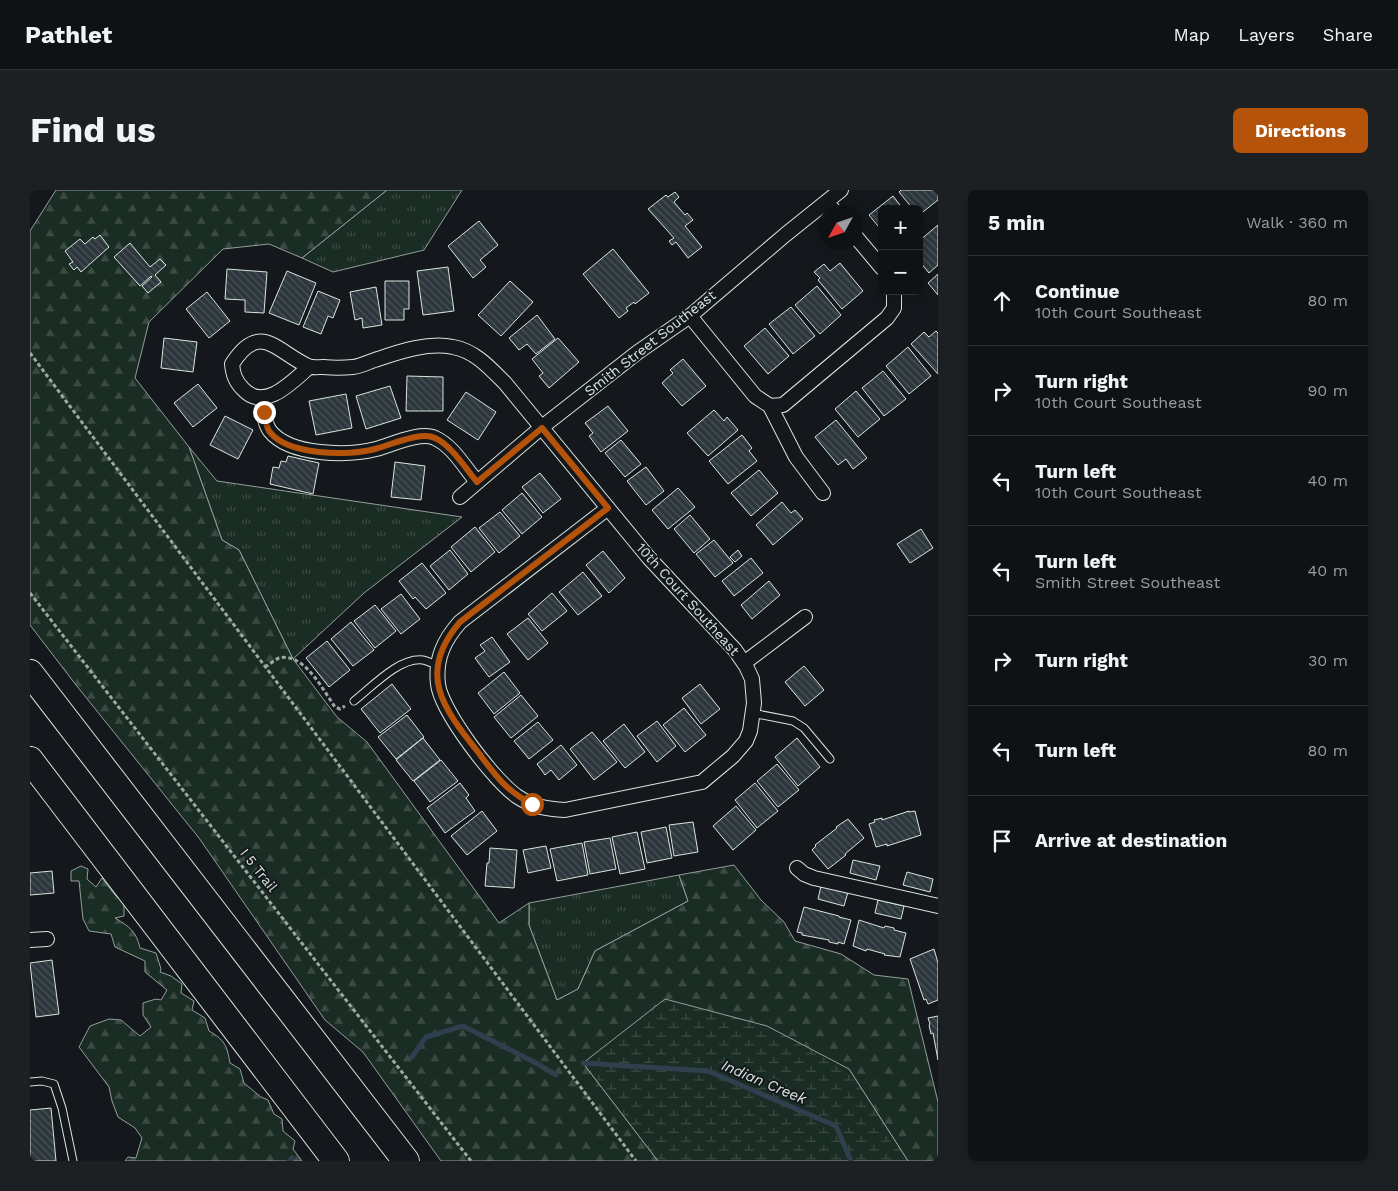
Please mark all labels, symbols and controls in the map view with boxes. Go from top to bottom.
text: Pathlet [25,21,112,49]
text: Map [1173,24,1210,45]
text: Layers [1238,24,1295,45]
text: Share [1323,24,1373,45]
button: Directions [1233,108,1368,153]
text: Find us [30,109,156,151]
north arrow [818,205,863,250]
map controls [878,205,923,295]
button: + [878,205,923,250]
text: 5 min [988,210,1045,235]
text: Walk · 360 m [1246,213,1348,232]
button: − [878,250,923,295]
text: Continue [1035,280,1119,303]
street label: Smith Street Southeast [581,287,719,399]
icon: ahead [988,287,1016,315]
text: 80 m [1307,291,1348,310]
text: 10th Court Southeast [1035,303,1202,322]
text: Turn right [1035,370,1128,393]
icon: right [988,377,1016,405]
text: 90 m [1307,381,1348,400]
text: 10th Court Southeast [1035,393,1202,412]
route end [253,401,276,424]
text: Turn left [1035,460,1116,483]
icon: left [988,467,1016,495]
text: 40 m [1308,471,1348,490]
text: 10th Court Southeast [1035,483,1202,502]
street label: 10th Court Southeast [633,539,743,659]
text: Turn left [1035,550,1116,573]
icon: left [988,557,1016,585]
text: 40 m [1308,561,1348,580]
text: Smith Street Southeast [1035,573,1220,592]
icon: right [988,647,1016,675]
text: Turn right [1035,649,1128,672]
text: 30 m [1308,651,1348,670]
icon: left [988,737,1016,765]
text: Turn left [1035,739,1116,762]
text: 80 m [1307,741,1348,760]
route start [521,793,544,816]
icon: arrive [988,827,1016,855]
text: Arrive at destination [1035,829,1227,852]
street label: I 5 Trail [237,845,281,895]
water label: Indian Creek [719,1056,810,1108]

